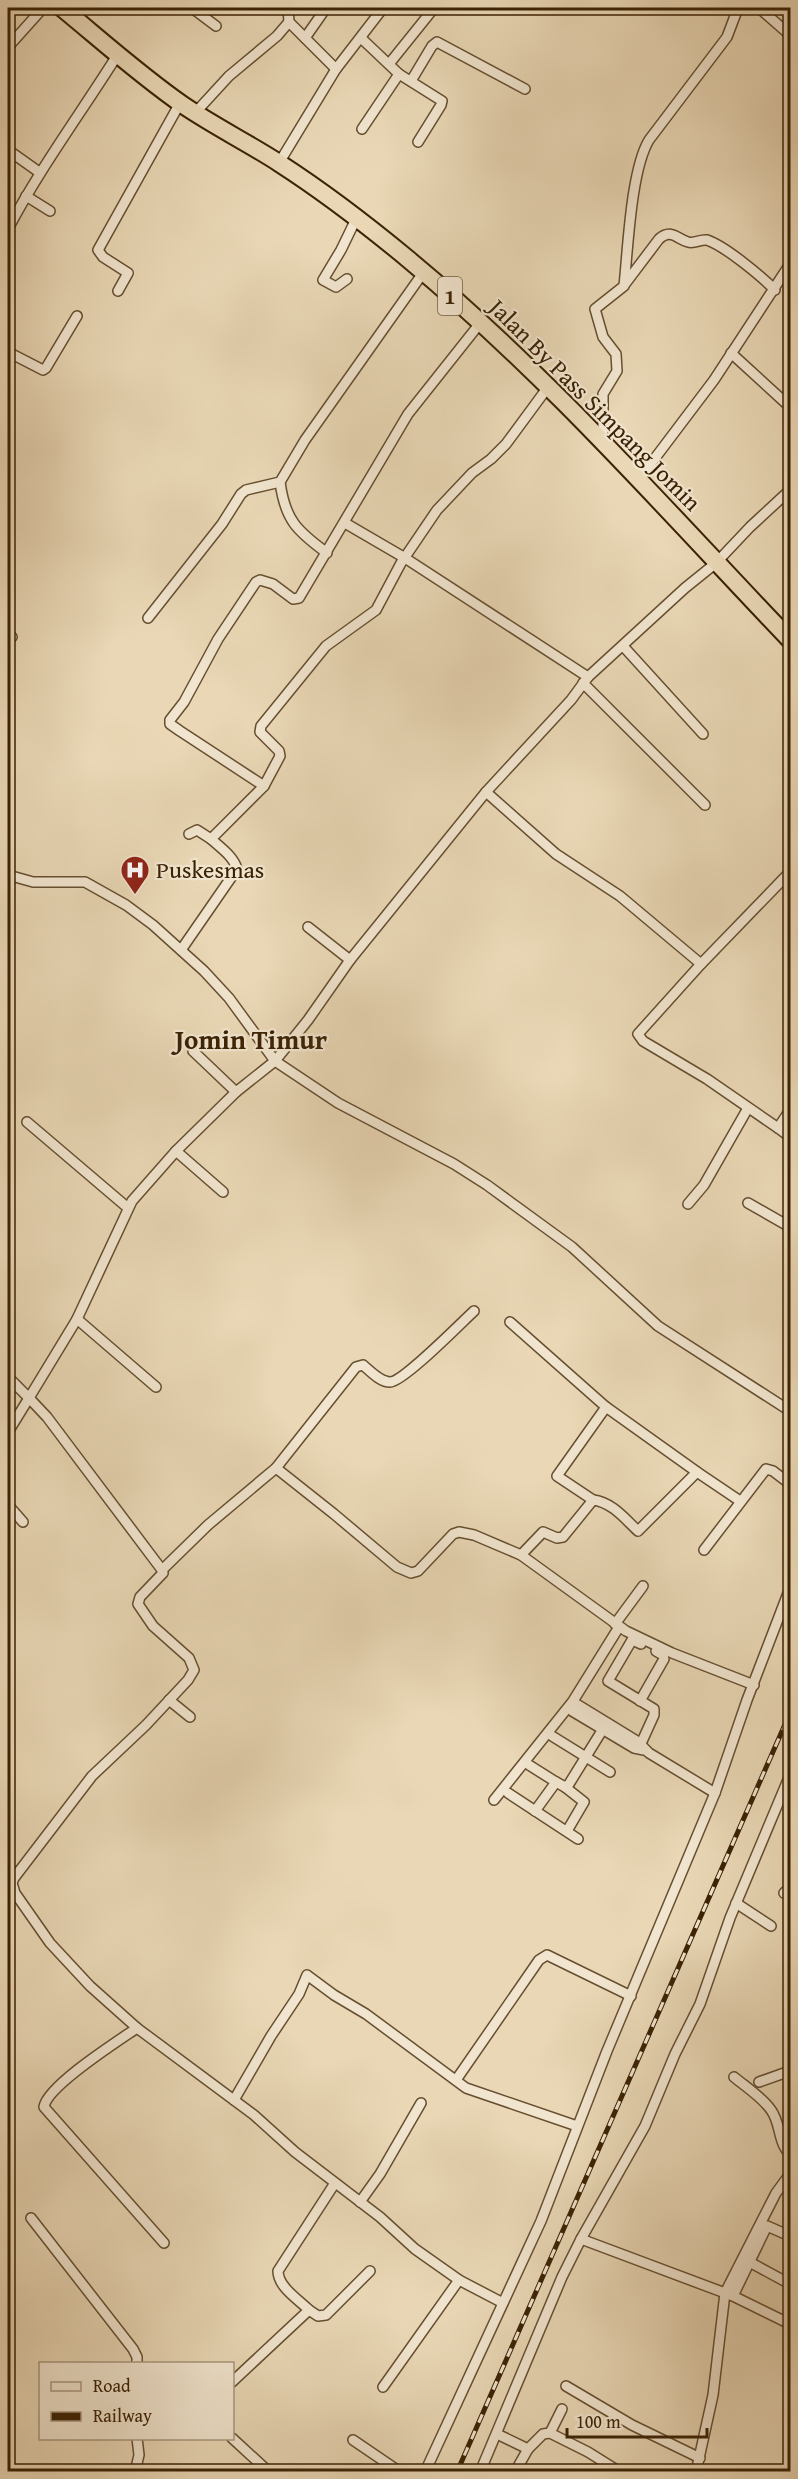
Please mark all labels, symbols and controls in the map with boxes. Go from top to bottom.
road number: 1 [438,277,462,315]
street label: Jalan By Pass Simpang Jomin [479,288,710,519]
place label: Puskesmas [156,852,264,887]
hospital icon: Puskesmas [119,854,151,896]
district label: Jomin Timur [171,1019,328,1059]
legend [39,2362,234,2440]
text: Road [93,2372,131,2399]
scale bar [567,2401,706,2439]
text: Railway [93,2402,152,2429]
text: 100 m [576,2408,621,2435]

